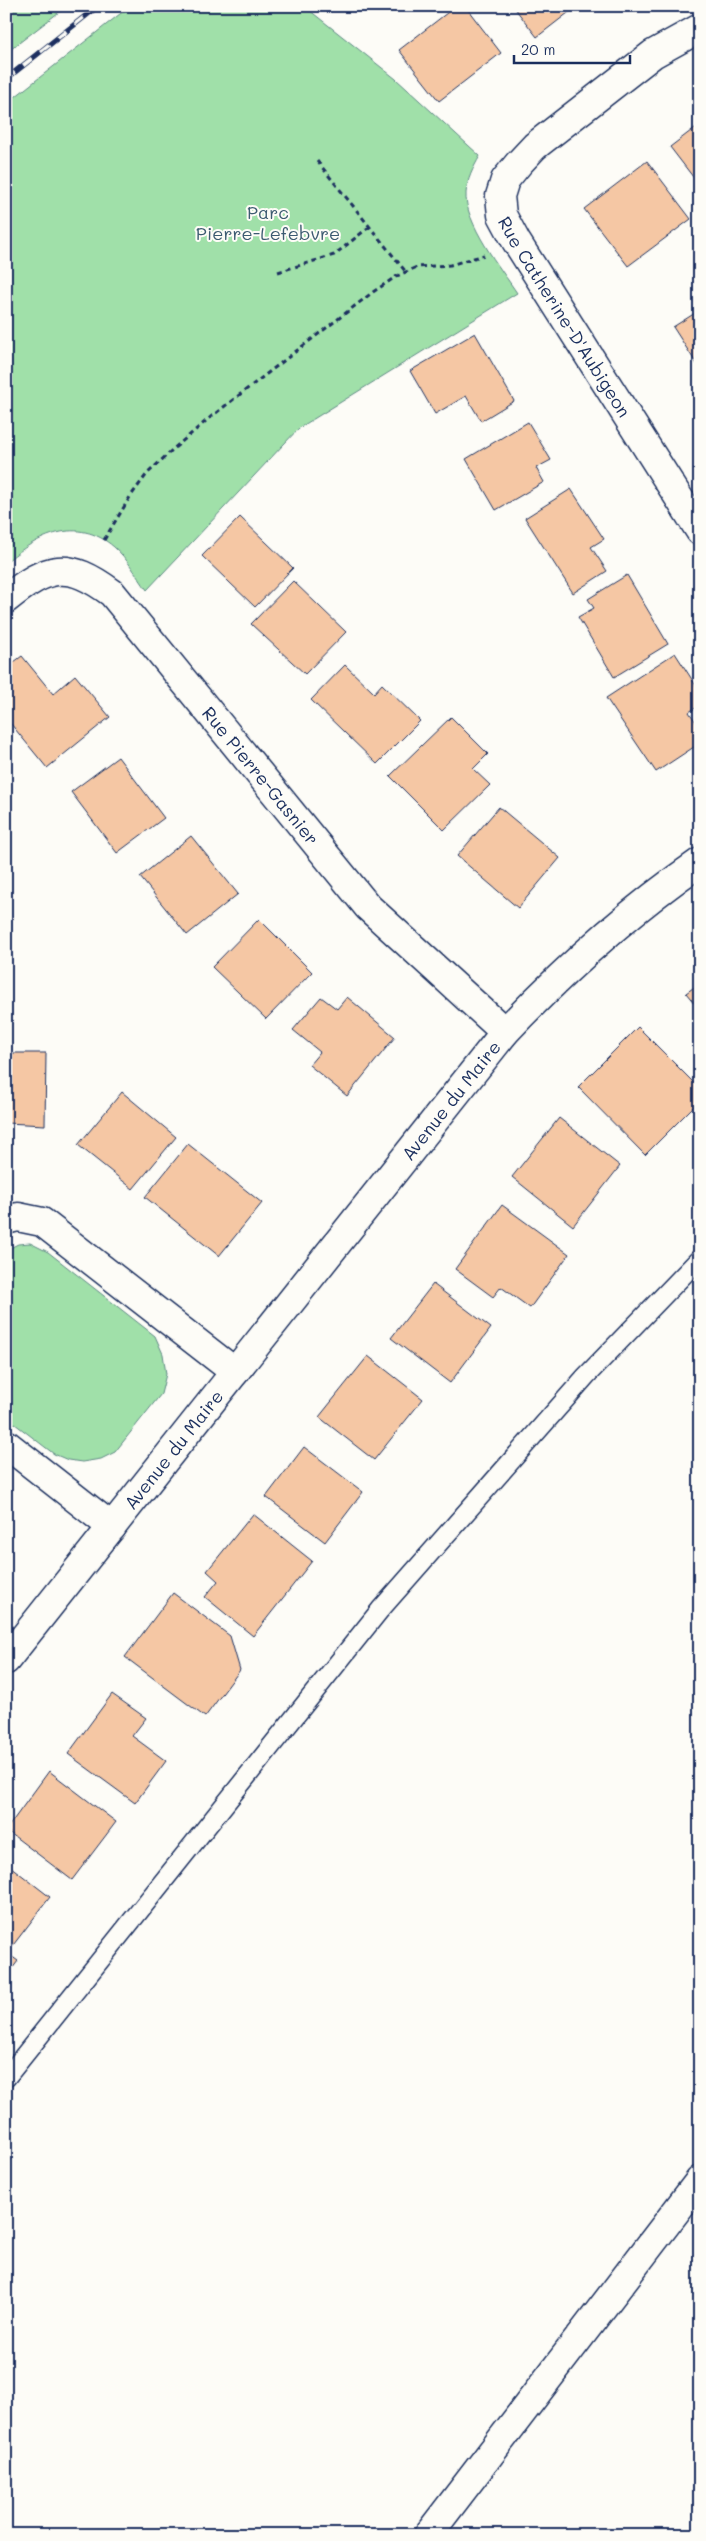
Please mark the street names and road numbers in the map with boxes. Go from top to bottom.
street label: Rue Catherine-D'Aubigeon [493,212,637,422]
street label: Rue Pierre-Gasnier [197,701,324,850]
street label: Avenue du Maire [396,1035,506,1165]
street label: Avenue du Maire [118,1385,228,1514]

